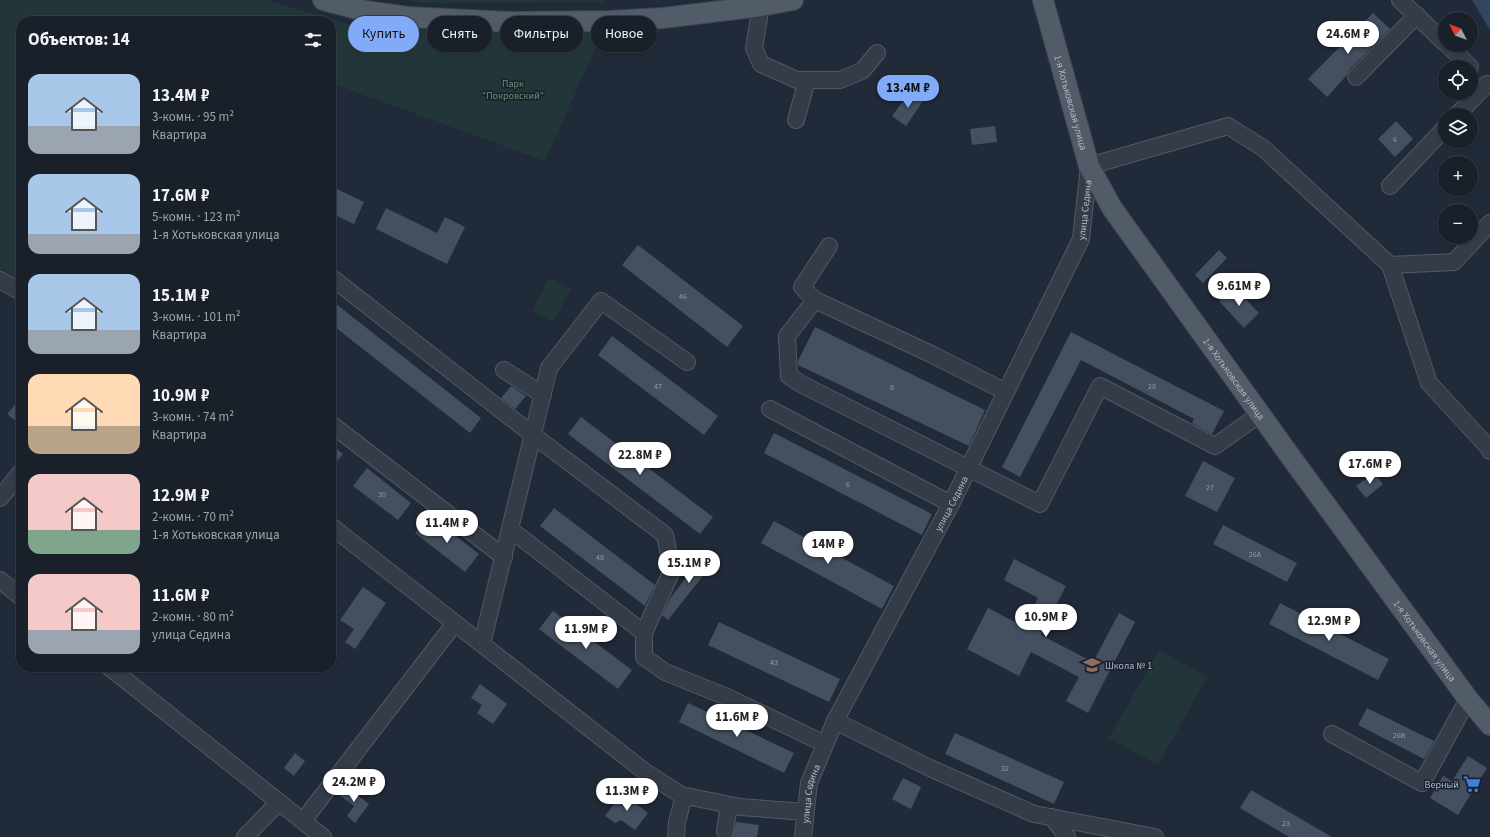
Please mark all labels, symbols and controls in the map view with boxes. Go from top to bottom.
north arrow [1438,12,1478,52]
map controls [1438,12,1478,244]
chip: Купить [348,16,419,52]
chip: Снять [427,16,492,52]
chip: Фильтры [500,16,583,52]
chip: Новое [591,16,657,52]
pin: 24.6M ₽ [1311,21,1385,55]
text: 24.6M ₽ [1326,25,1370,43]
text: Объектов: 14 [28,28,130,52]
icon: filters [302,29,324,51]
street label: 1-я Хотьковская улица [1050,53,1090,152]
button: locate [1438,60,1478,100]
pin: 13.4M ₽ [871,75,945,109]
park label: Парк "Покровский" [482,77,544,103]
text: 13.4M ₽ [886,79,930,97]
text: 13.4M ₽ [152,84,209,108]
icon: home [60,90,108,138]
text: 3-комн. · 95 m² [152,108,234,126]
button: layers [1438,108,1478,148]
text: Квартира [152,126,207,144]
house number: 6 [1393,134,1397,145]
button: + [1438,156,1478,196]
street label: улица Седина [1075,179,1095,241]
text: 17.6M ₽ [152,184,209,208]
icon: home [60,190,108,238]
button: − [1438,204,1478,244]
text: 5-комн. · 123 m² [152,208,241,226]
text: 1-я Хотьковская улица [152,226,279,244]
pin: 9.61M ₽ [1202,273,1276,307]
text: 9.61M ₽ [1217,277,1261,295]
text: 15.1M ₽ [152,284,209,308]
icon: home [60,290,108,338]
house number: 46 [679,291,687,302]
text: 3-комн. · 101 m² [152,308,241,326]
text: Квартира [152,326,207,344]
street label: 1-я Хотьковская улица [1199,335,1268,423]
house number: 47 [654,381,662,392]
house number: 28 [1148,381,1156,392]
house number: 8 [890,382,894,393]
text: 10.9M ₽ [152,384,209,408]
icon: home [60,390,108,438]
text: 3-комн. · 74 m² [152,408,234,426]
text: Квартира [152,426,207,444]
pin: 22.8M ₽ [603,442,677,476]
text: 22.8M ₽ [618,446,662,464]
pin: 17.6M ₽ [1333,451,1407,485]
text: 17.6M ₽ [1348,455,1392,473]
street label: улица Седина [932,474,972,534]
house number: 6 [846,479,850,490]
house number: 27 [1206,482,1214,493]
text: 12.9M ₽ [152,484,209,508]
house number: 30 [378,489,386,500]
icon: home [60,490,108,538]
text: 2-комн. · 70 m² [152,508,234,526]
pin: 11.4M ₽ [410,510,484,544]
text: 11.4M ₽ [425,514,469,532]
text: 1-я Хотьковская улица [152,526,279,544]
pin: 14M ₽ [800,531,856,565]
text: 14M ₽ [811,535,845,553]
house number: 26А [1249,549,1262,560]
pin: 15.1M ₽ [652,550,726,584]
house number: 48 [596,552,604,563]
text: 15.1M ₽ [667,554,711,572]
text: 11.6M ₽ [152,584,209,608]
icon: home [60,590,108,638]
street label: 1-я Хотьковская улица [1390,597,1459,685]
pin: 10.9M ₽ [1009,604,1083,638]
text: 2-комн. · 80 m² [152,608,234,626]
text: 10.9M ₽ [1024,608,1068,626]
pin: 12.9M ₽ [1292,608,1366,642]
text: 12.9M ₽ [1307,612,1351,630]
pin: 11.9M ₽ [549,616,623,650]
text: 11.9M ₽ [564,620,608,638]
text: улица Седина [152,626,231,644]
school or university icon: Школа № 1 [1082,655,1102,675]
house number: 43 [770,657,778,668]
place label: Школа № 1 [1105,659,1152,673]
pin: 11.6M ₽ [700,704,774,738]
text: 11.6M ₽ [715,708,759,726]
house number: 26В [1393,730,1406,741]
street label: улица Седина [799,762,824,824]
house number: 32 [1001,763,1009,774]
pin: 24.2M ₽ [317,769,391,803]
text: 24.2M ₽ [332,773,376,791]
supermarket icon: Верный [1462,774,1482,794]
pin: 11.3M ₽ [590,778,664,812]
place label: Верный [1425,778,1459,792]
text: 11.3M ₽ [605,782,649,800]
house number: 23 [1282,818,1290,829]

